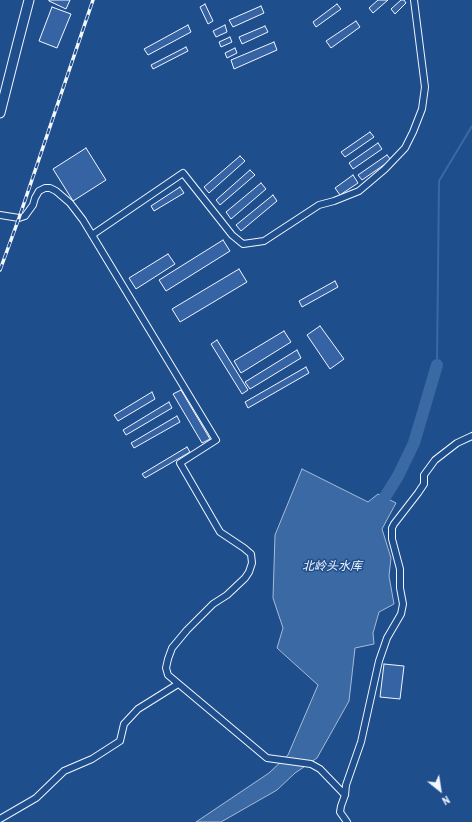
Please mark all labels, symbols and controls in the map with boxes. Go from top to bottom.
water label: 北岭头水库 [302,560,362,574]
north arrow [420,770,460,810]
text: N [440,793,452,808]

